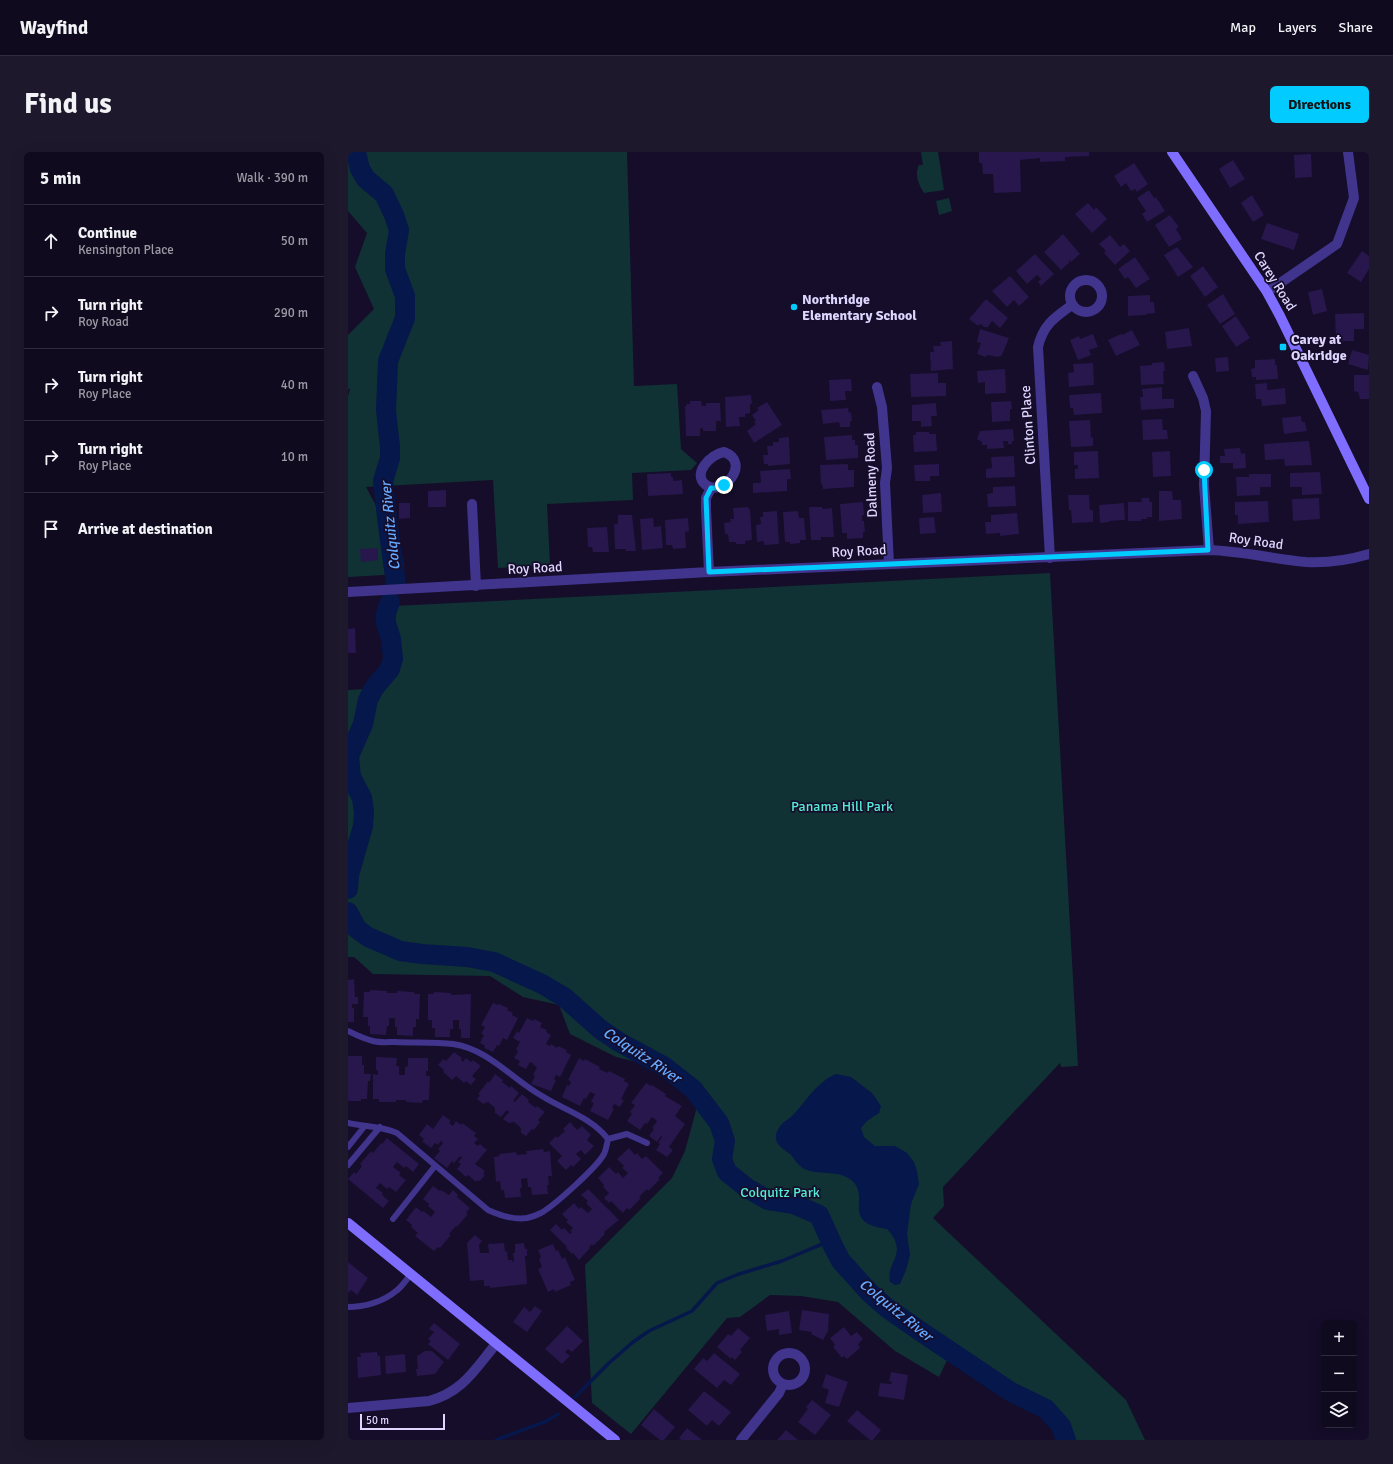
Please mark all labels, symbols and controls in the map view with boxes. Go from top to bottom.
text: Wayfind [20,16,88,40]
text: Map [1230,19,1256,36]
text: Layers [1278,19,1317,36]
text: Share [1339,19,1373,36]
button: Directions [1270,86,1369,123]
text: Find us [24,87,112,121]
text: 5 min [40,168,81,189]
text: Walk · 390 m [237,170,308,186]
text: Continue [78,224,137,242]
icon: ahead [40,230,62,252]
text: 50 m [281,233,308,249]
text: Kensington Place [78,242,174,258]
street label: Carey Road [1250,248,1300,314]
place label: Northridge Elementary School [802,291,917,324]
text: Turn right [78,296,143,314]
icon: right [40,302,62,324]
marker: Northridge Elementary School [789,302,799,312]
text: 290 m [274,305,308,321]
text: Roy Road [78,314,129,330]
place label: Carey at Oakridge [1291,331,1347,364]
marker: Carey at Oakridge [1278,342,1288,352]
text: Turn right [78,368,143,386]
icon: right [40,374,62,396]
text: 40 m [281,377,308,393]
street label: Clinton Place [1017,385,1039,465]
text: Roy Place [78,386,131,402]
street label: Dalmeny Road [861,432,881,518]
text: Turn right [78,440,143,458]
icon: right [40,446,62,468]
text: 10 m [281,449,308,465]
text: Roy Place [78,458,131,474]
route start [1195,461,1213,479]
route end [715,476,733,494]
water label: Colquitz River [376,478,404,571]
icon: arrive [40,518,62,540]
text: Arrive at destination [78,520,213,538]
street label: Roy Road [1228,529,1284,553]
street label: Roy Road [831,541,887,561]
street label: Roy Road [507,558,563,578]
park label: Panama Hill Park [791,798,893,815]
water label: Colquitz River [600,1023,686,1088]
park label: Colquitz Park [740,1184,820,1201]
water label: Colquitz River [856,1275,938,1347]
map controls [1321,1320,1357,1428]
button: + [1321,1320,1357,1356]
button: − [1321,1356,1357,1392]
button: layers [1321,1392,1357,1428]
scale bar [360,1412,445,1431]
text: 50 m [366,1414,389,1427]

